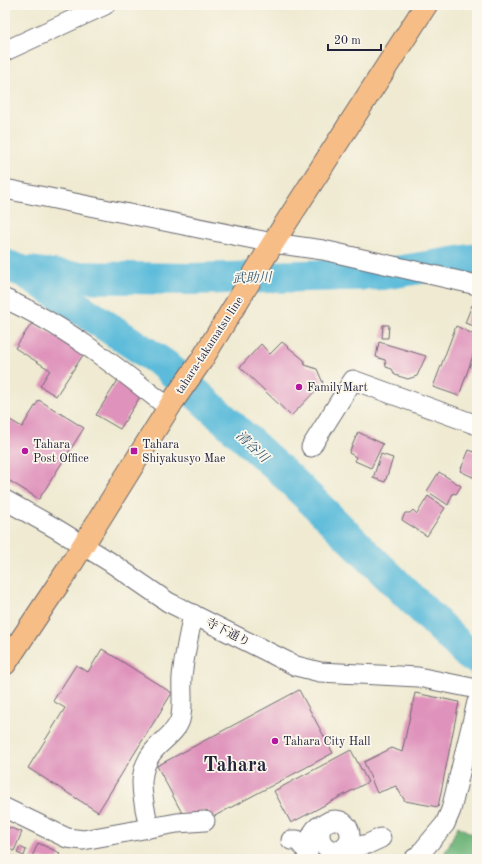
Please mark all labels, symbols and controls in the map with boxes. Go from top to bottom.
scale bar [328,26,381,52]
text: 20 m [334,35,361,47]
water label: 武助川 [232,270,274,286]
street label: tahara-takamatsu line [174,294,246,396]
marker: FamilyMart [294,382,304,392]
place label: FamilyMart [307,382,368,394]
water label: 清谷川 [233,428,273,467]
place label: Tahara Post Office [33,439,89,465]
place label: Tahara Shiyakusyo Mae [142,439,226,465]
marker: Tahara Post Office [20,446,30,456]
marker: Tahara Shiyakusyo Mae [129,446,139,456]
street label: 寺下通り [203,615,253,649]
marker: Tahara City Hall [270,736,280,746]
place label: Tahara City Hall [283,736,371,748]
district label: Tahara [203,756,267,776]

